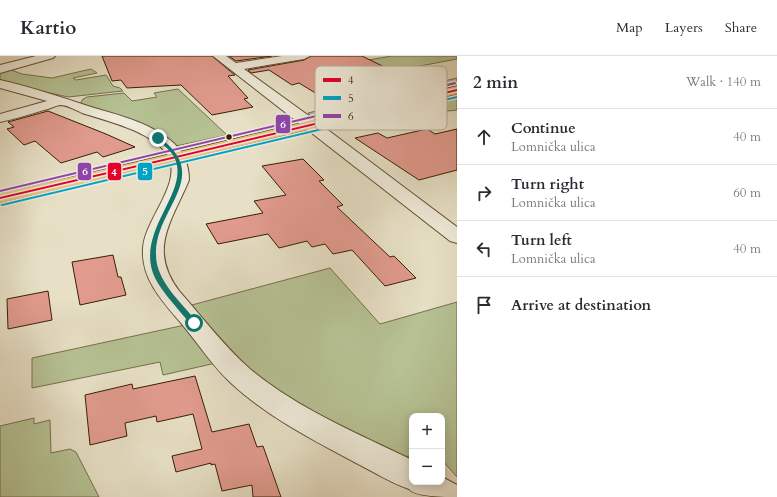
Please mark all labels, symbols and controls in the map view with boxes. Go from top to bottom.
text: Kartio [20,15,76,41]
text: Map [616,18,643,37]
text: Layers [665,18,703,37]
text: Share [725,18,757,37]
legend [315,66,447,130]
text: 2 min [473,71,518,94]
text: 4 [348,73,354,88]
text: Walk · 140 m [686,73,761,91]
text: 5 [348,91,354,106]
text: 6 [348,109,354,124]
line badge: 6 [275,114,291,134]
text: 6 [280,117,286,132]
text: Continue [511,118,576,138]
icon: ahead [473,126,495,148]
text: 40 m [733,128,761,146]
route end [149,129,167,147]
unlabelled marker [224,132,234,142]
text: Lomnička ulica [511,138,596,156]
line badge: 6 [77,162,92,181]
line badge: 4 [107,162,122,181]
line badge: 5 [137,162,153,181]
text: 6 [82,164,88,179]
text: 5 [142,164,148,179]
text: 4 [111,165,117,180]
text: Turn right [511,174,584,194]
icon: right [473,182,495,204]
text: 60 m [733,184,761,202]
text: Lomnička ulica [511,194,596,212]
text: Turn left [511,230,572,250]
icon: left [473,238,495,260]
text: 40 m [733,240,761,258]
text: Lomnička ulica [511,250,596,268]
icon: arrive [473,294,495,316]
text: Arrive at destination [511,295,651,315]
route start [185,314,203,332]
map controls [409,413,445,485]
button: + [409,413,445,449]
button: − [409,449,445,485]

